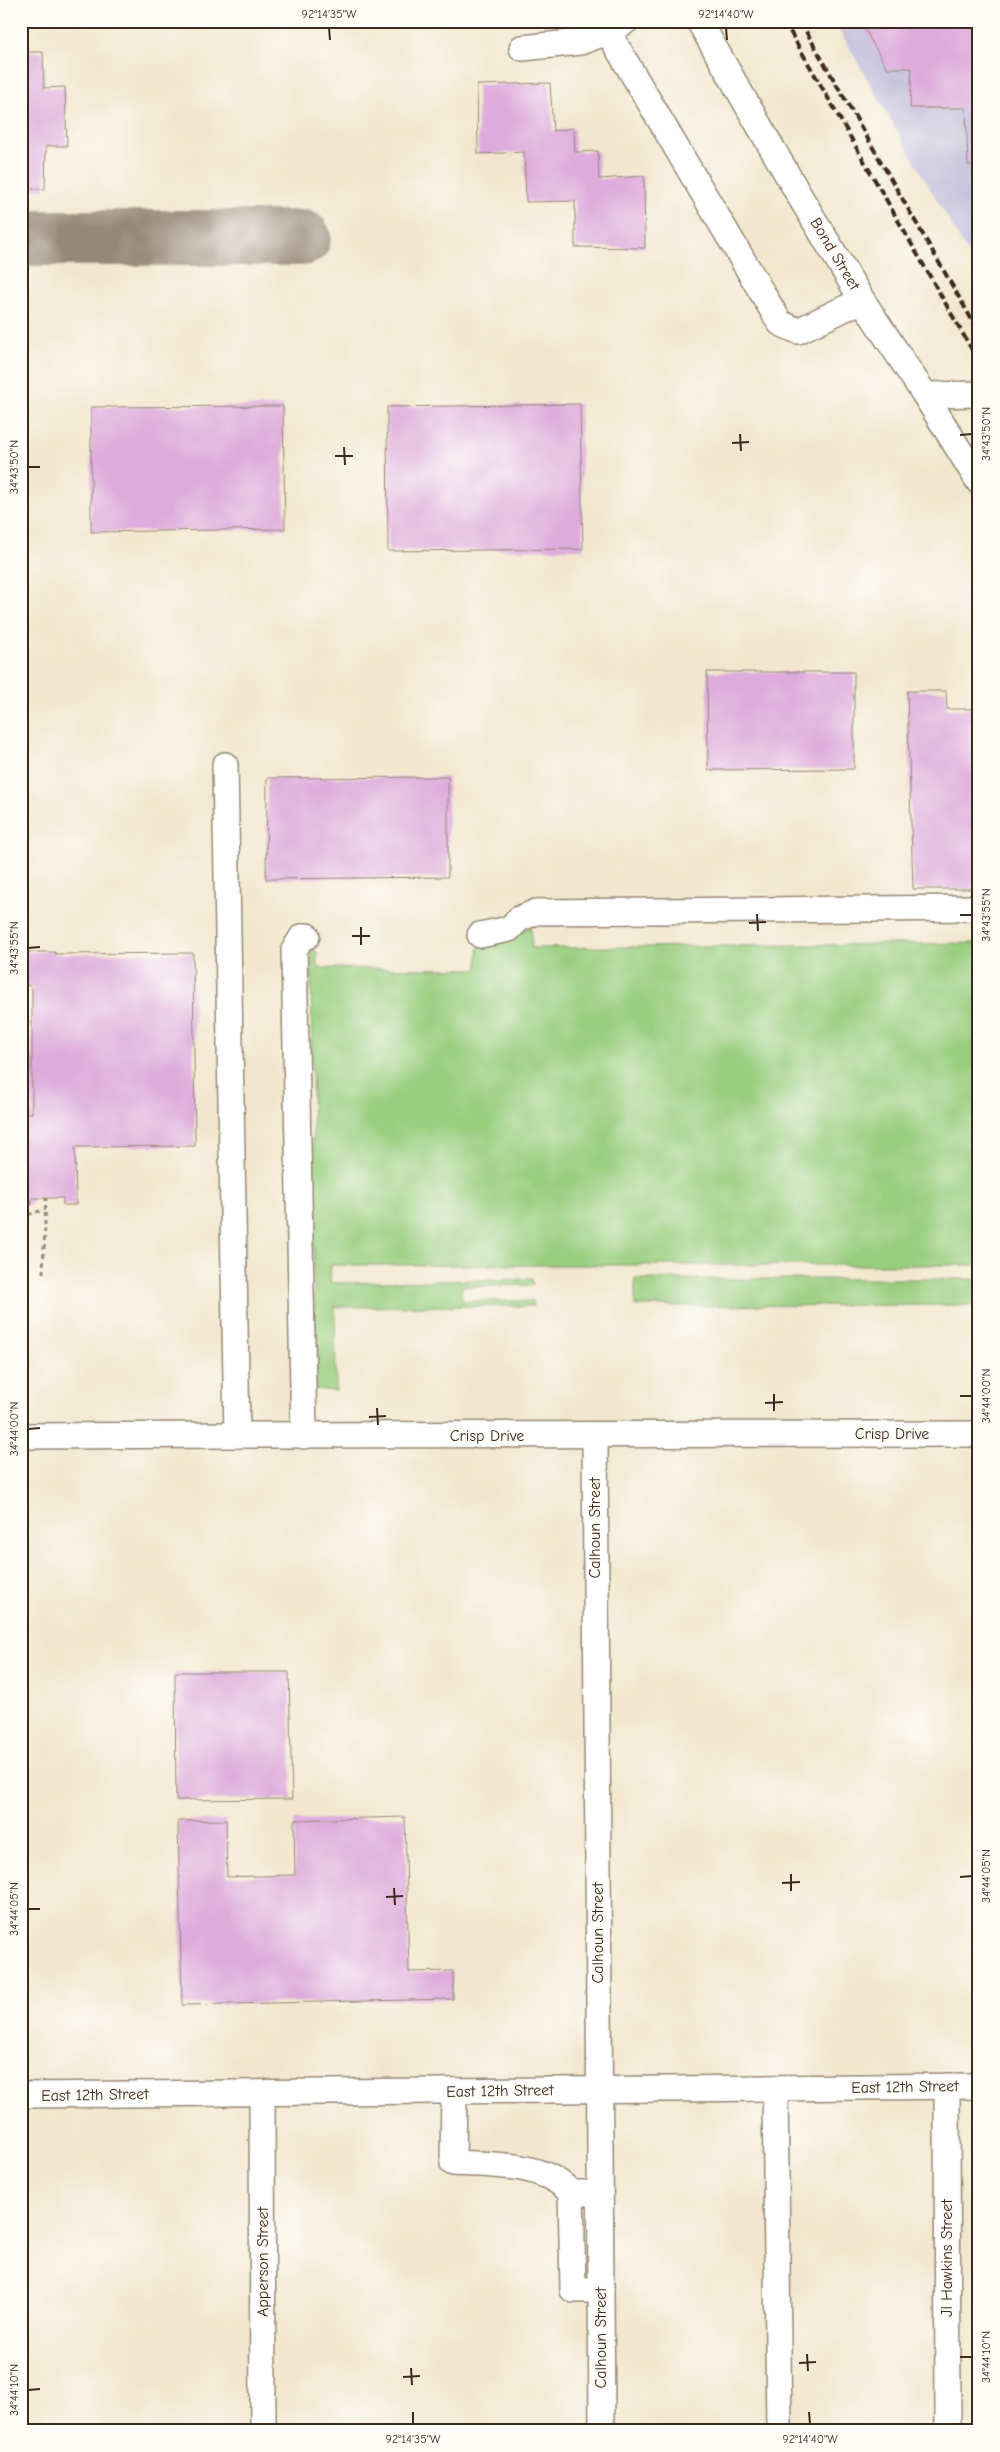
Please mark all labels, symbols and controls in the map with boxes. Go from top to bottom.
text: 92°14'35"W [302,7,357,21]
text: 92°14'40"W [698,7,754,21]
street label: Bond Street [806,215,864,294]
text: 34°43'50"N [979,407,993,461]
text: 34°43'50"N [7,440,21,494]
text: 34°43'55"N [979,888,993,942]
text: 34°43'55"N [7,921,21,975]
text: 34°44'00"N [979,1369,993,1423]
text: 34°44'00"N [7,1402,21,1456]
street label: Crisp Drive [855,1425,929,1443]
street label: Crisp Drive [450,1427,524,1445]
street label: Calhoun Street [586,1477,604,1579]
text: 34°44'05"N [979,1849,993,1903]
text: 34°44'05"N [7,1882,21,1936]
street label: Calhoun Street [589,1882,607,1984]
street label: East 12th Street [851,2077,959,2097]
street label: East 12th Street [446,2081,554,2101]
street label: East 12th Street [41,2085,149,2105]
street label: Jl Hawkins Street [938,2199,956,2317]
street label: Apperson Street [254,2207,272,2317]
street label: Calhoun Street [592,2287,610,2389]
text: 34°44'10"N [979,2331,993,2383]
text: 34°44'10"N [7,2364,21,2416]
text: 92°14'35"W [386,2432,441,2446]
text: 92°14'40"W [782,2432,838,2446]

